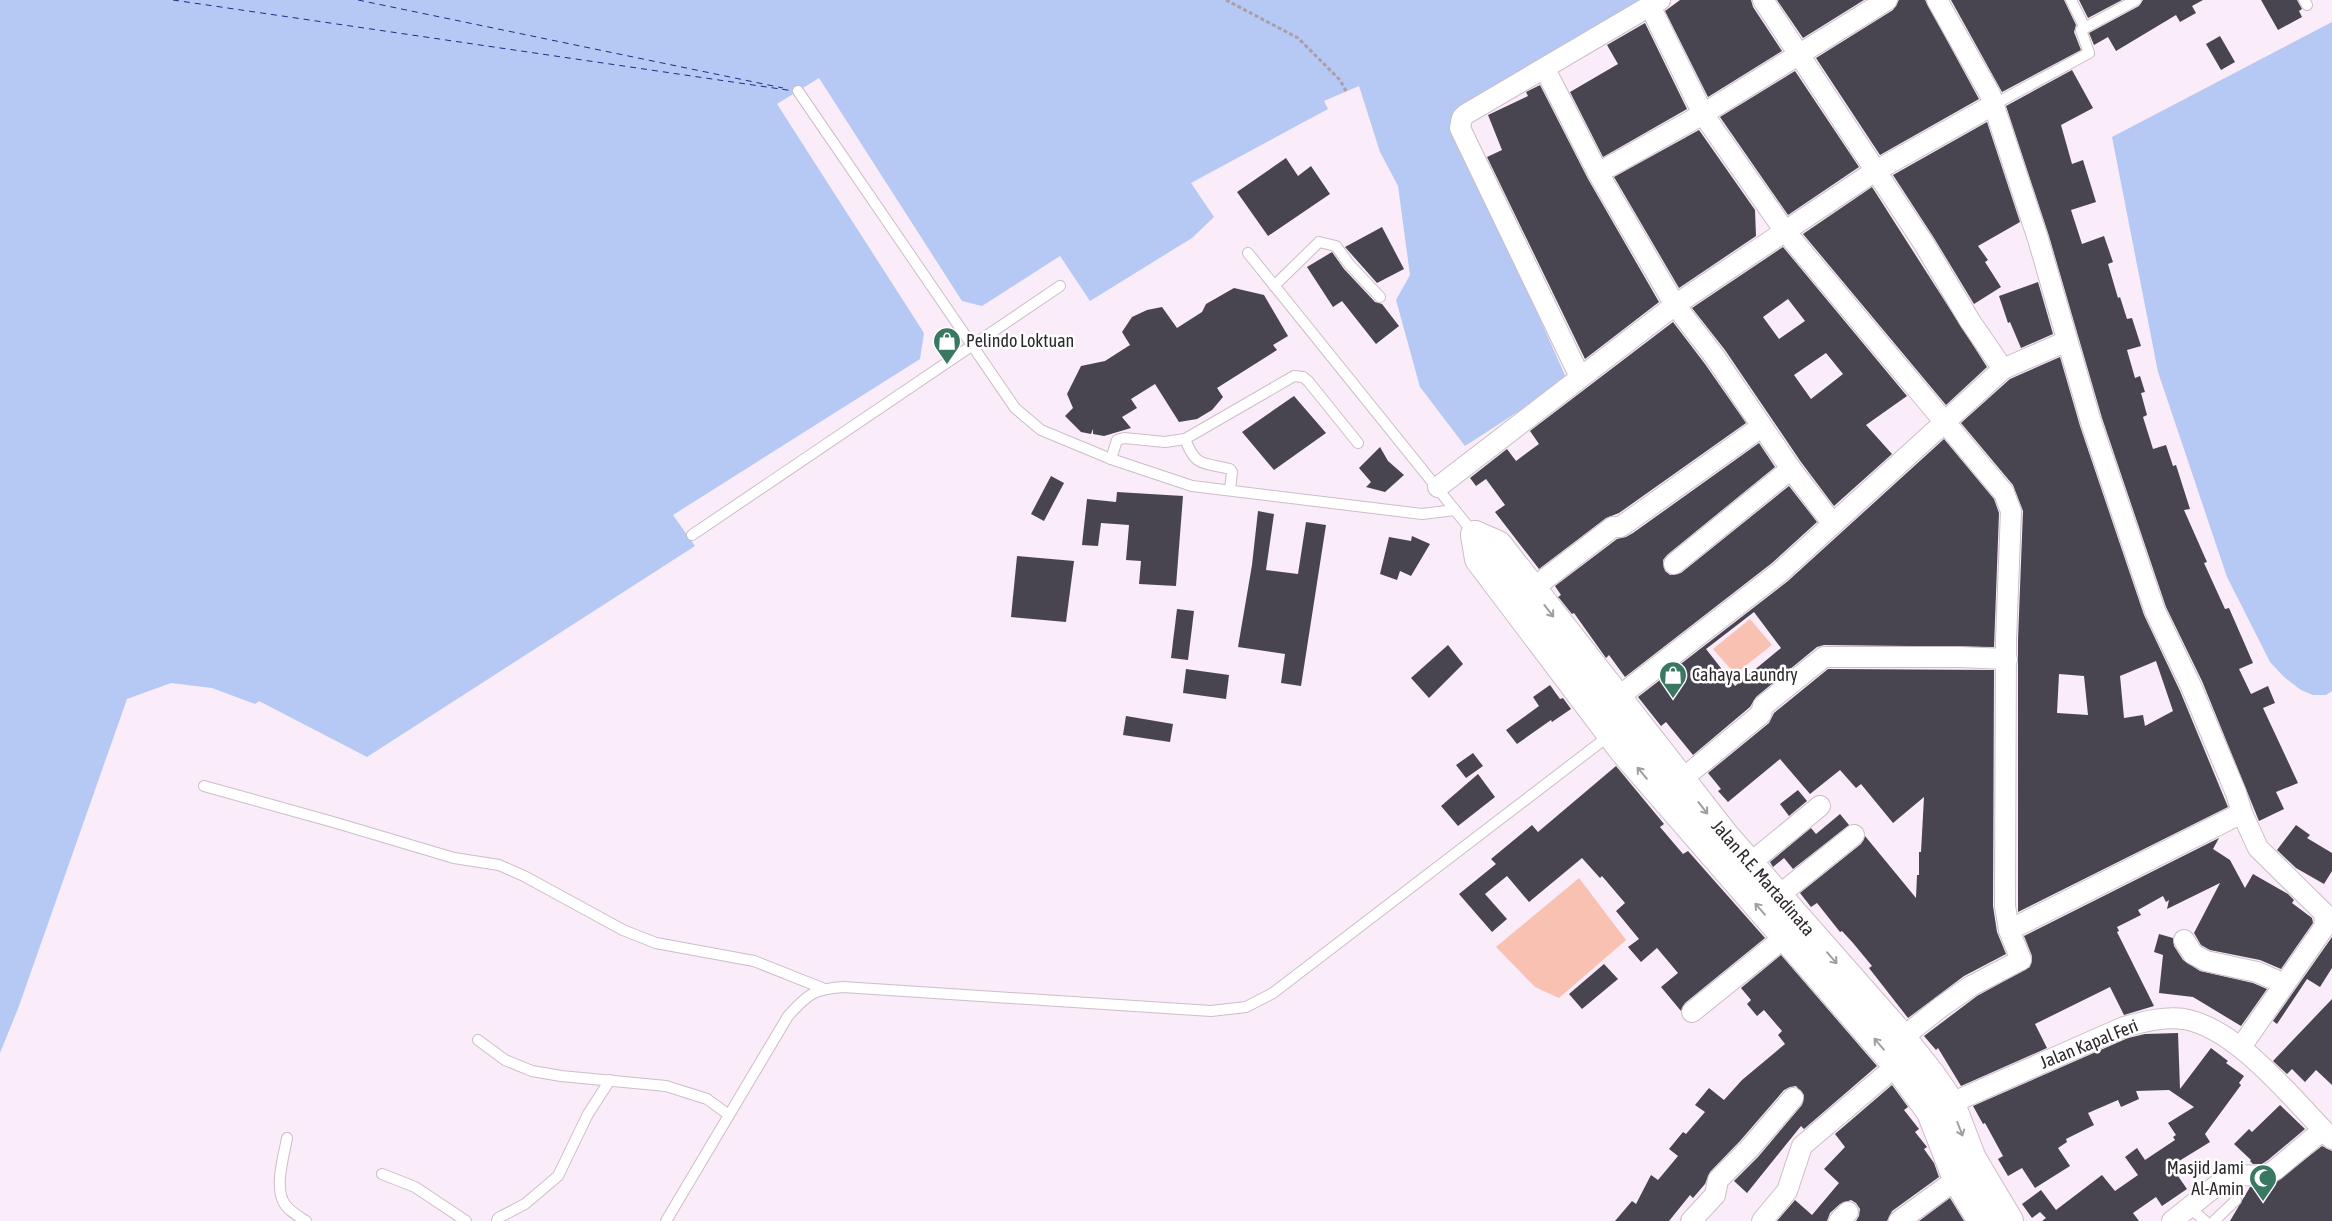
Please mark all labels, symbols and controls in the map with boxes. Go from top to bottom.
shop icon: Pelindo Loktuan [932,326,962,365]
place label: Pelindo Loktuan [966,330,1074,351]
one-way arrow [1543,605,1554,618]
shop icon: Cahaya Laundry [1658,660,1688,699]
place label: Cahaya Laundry [1692,664,1798,685]
one-way arrow [1637,767,1648,780]
one-way arrow [1698,801,1708,815]
street label: Jalan R.E. Martadinata [1707,816,1819,940]
one-way arrow [1754,903,1766,916]
one-way arrow [1827,951,1838,964]
street label: Jalan Kapal Feri [2037,1014,2141,1073]
one-way arrow [1873,1038,1885,1051]
one-way arrow [1957,1121,1966,1136]
place label: Masjid Jami Al-Amin [2167,1157,2244,1199]
mosque icon: Masjid Jami Al-Amin [2248,1163,2278,1202]

